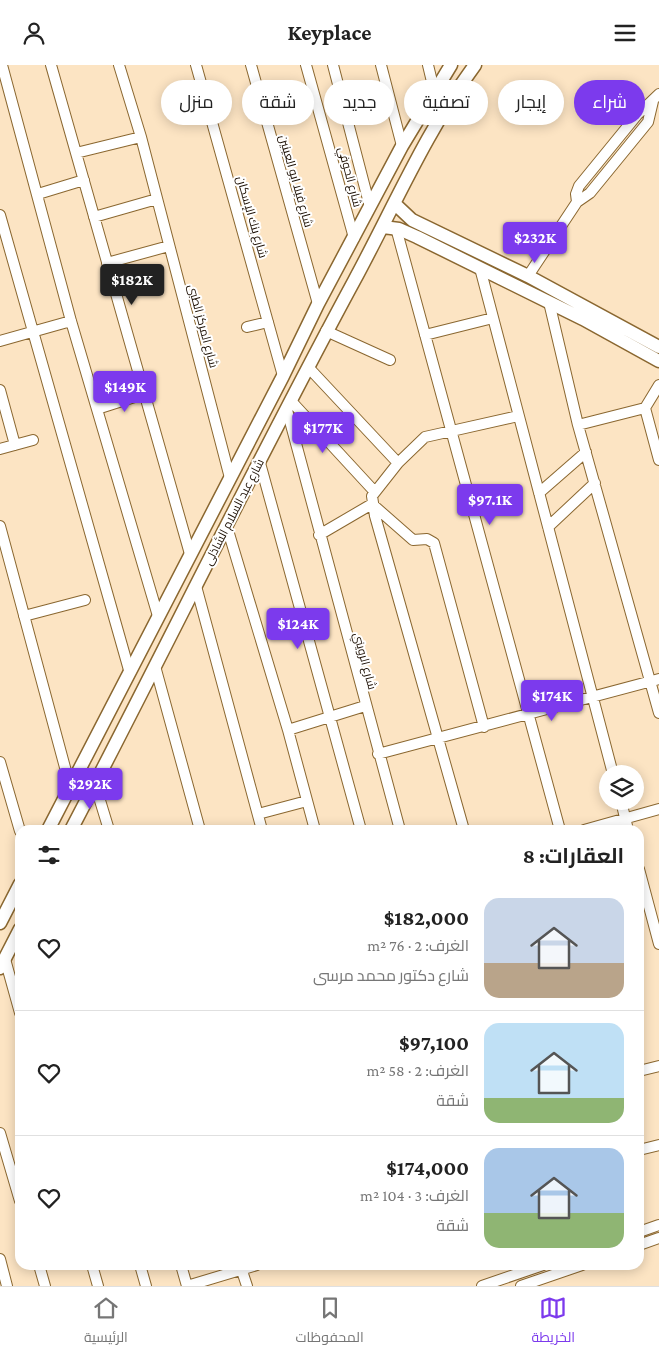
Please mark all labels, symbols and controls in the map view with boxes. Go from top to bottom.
icon: person [20,19,48,47]
icon: menu [611,19,639,47]
text: Keyplace [288,20,371,45]
chip: منزل [161,80,232,125]
chip: شقة [242,80,314,125]
chip: جديد [324,80,394,125]
chip: تصفية [404,80,488,125]
chip: إيجار [498,80,564,125]
chip: شراء [574,80,645,125]
street label: شارع فيلا ابو العينين [275,133,316,229]
street label: شارع الحوفي [332,145,365,209]
street label: شارع بنك الإسكان [233,174,270,260]
pin: $232K [500,221,570,264]
text: $232K [514,229,556,246]
pin: $182K [97,263,167,306]
text: $182K [111,271,153,288]
street label: شارع المركز الطبى [184,283,221,370]
pin: $149K [90,371,160,413]
text: $149K [104,378,146,395]
pin: $177K [288,411,358,454]
text: $177K [303,419,343,436]
street label: شارع عبد السلام الشاذلى [201,456,268,568]
pin: $97.1K [449,483,531,526]
text: $97.1K [468,491,512,508]
pin: $124K [263,607,333,650]
text: $124K [278,615,318,632]
street label: شارع الرويني [348,631,379,692]
pin: $174K [517,679,587,722]
text: $174K [532,687,572,704]
map controls [599,765,644,810]
button: layers [599,765,644,810]
pin: $292K [55,767,125,810]
text: $292K [68,775,112,792]
icon: filters [35,841,63,869]
text: العقارات: 8 [523,844,624,868]
text: $182,000 [384,906,469,930]
icon: home [524,918,584,978]
icon: heart [35,934,63,962]
text: الغرف: 2 · 76 m² [367,937,469,954]
text: شارع دكتور محمد مرسى [313,967,469,984]
text: $97,100 [399,1031,469,1055]
icon: home [524,1043,584,1103]
icon: heart [35,1059,63,1087]
text: الغرف: 2 · 58 m² [366,1062,469,1079]
text: شقة [436,1092,469,1109]
text: $174,000 [386,1156,469,1180]
icon: home [524,1168,584,1228]
icon: heart [35,1184,63,1212]
text: الغرف: 3 · 104 m² [360,1187,469,1204]
text: شقة [436,1217,469,1234]
tab: الرئيسية [84,1294,128,1350]
tab: المحفوظات [296,1294,364,1350]
tab: الخريطة [531,1294,575,1350]

